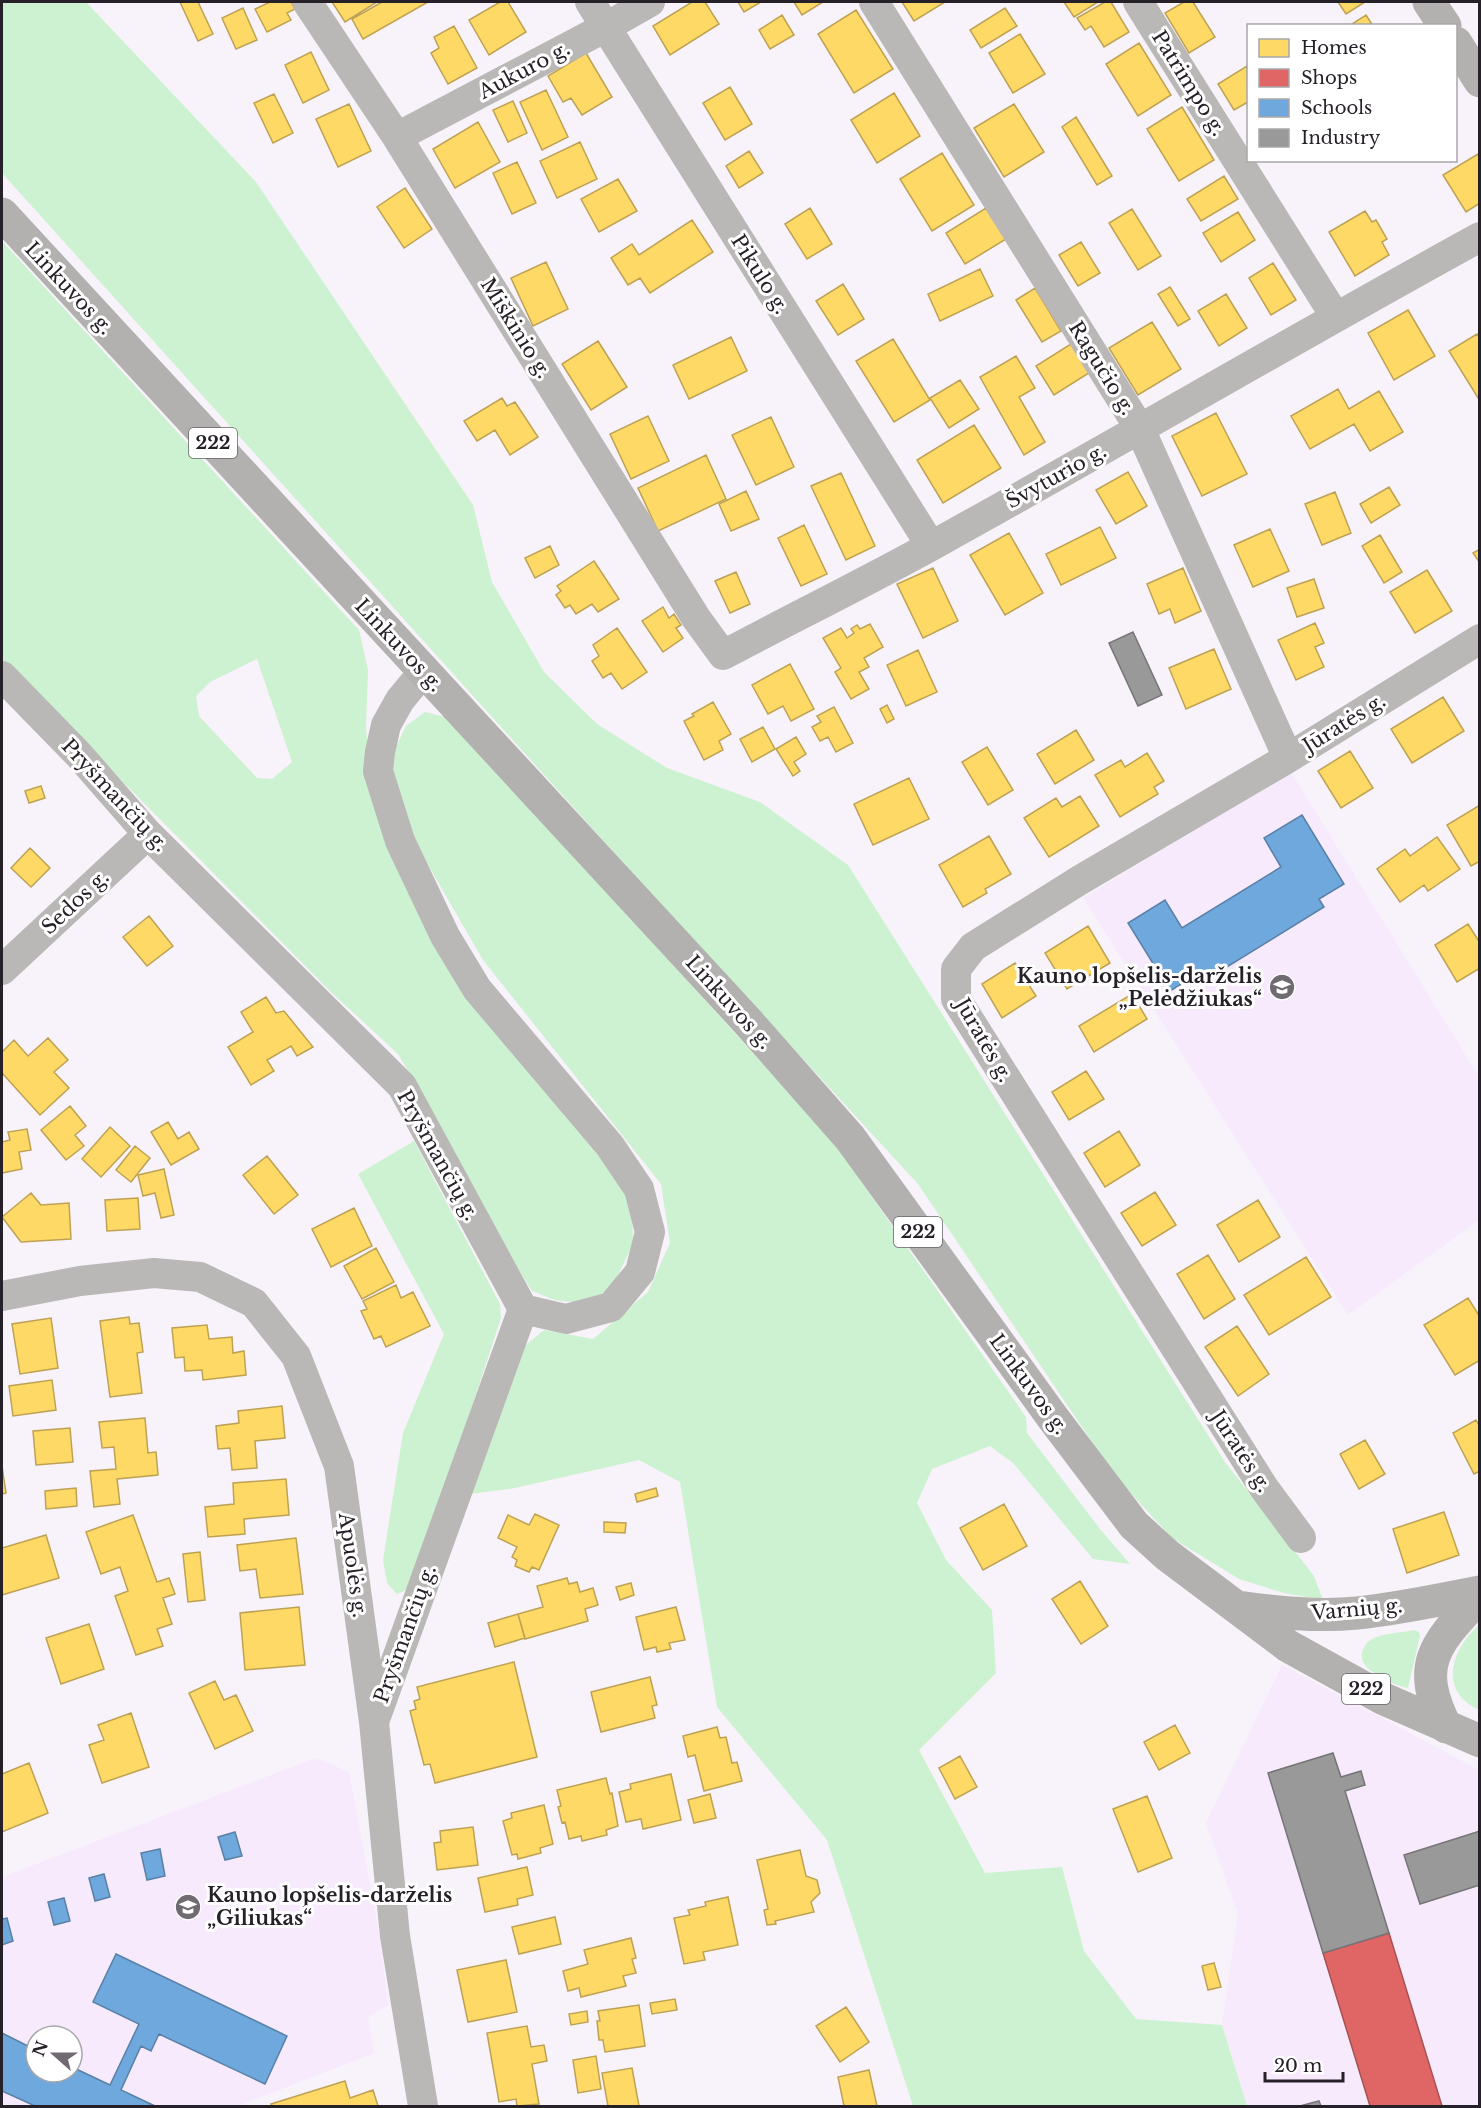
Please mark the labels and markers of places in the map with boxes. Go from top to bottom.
place label: Kauno lopšelis-darželis „Pelėdžiukas“ [1017,964,1262,1011]
school or university icon: Kauno lopšelis-darželis „Pelėdžiukas“ [1267,972,1297,1002]
place label: Kauno lopšelis-darželis „Giliukas“ [207,1883,452,1930]
school or university icon: Kauno lopšelis-darželis „Giliukas“ [173,1892,203,1922]

